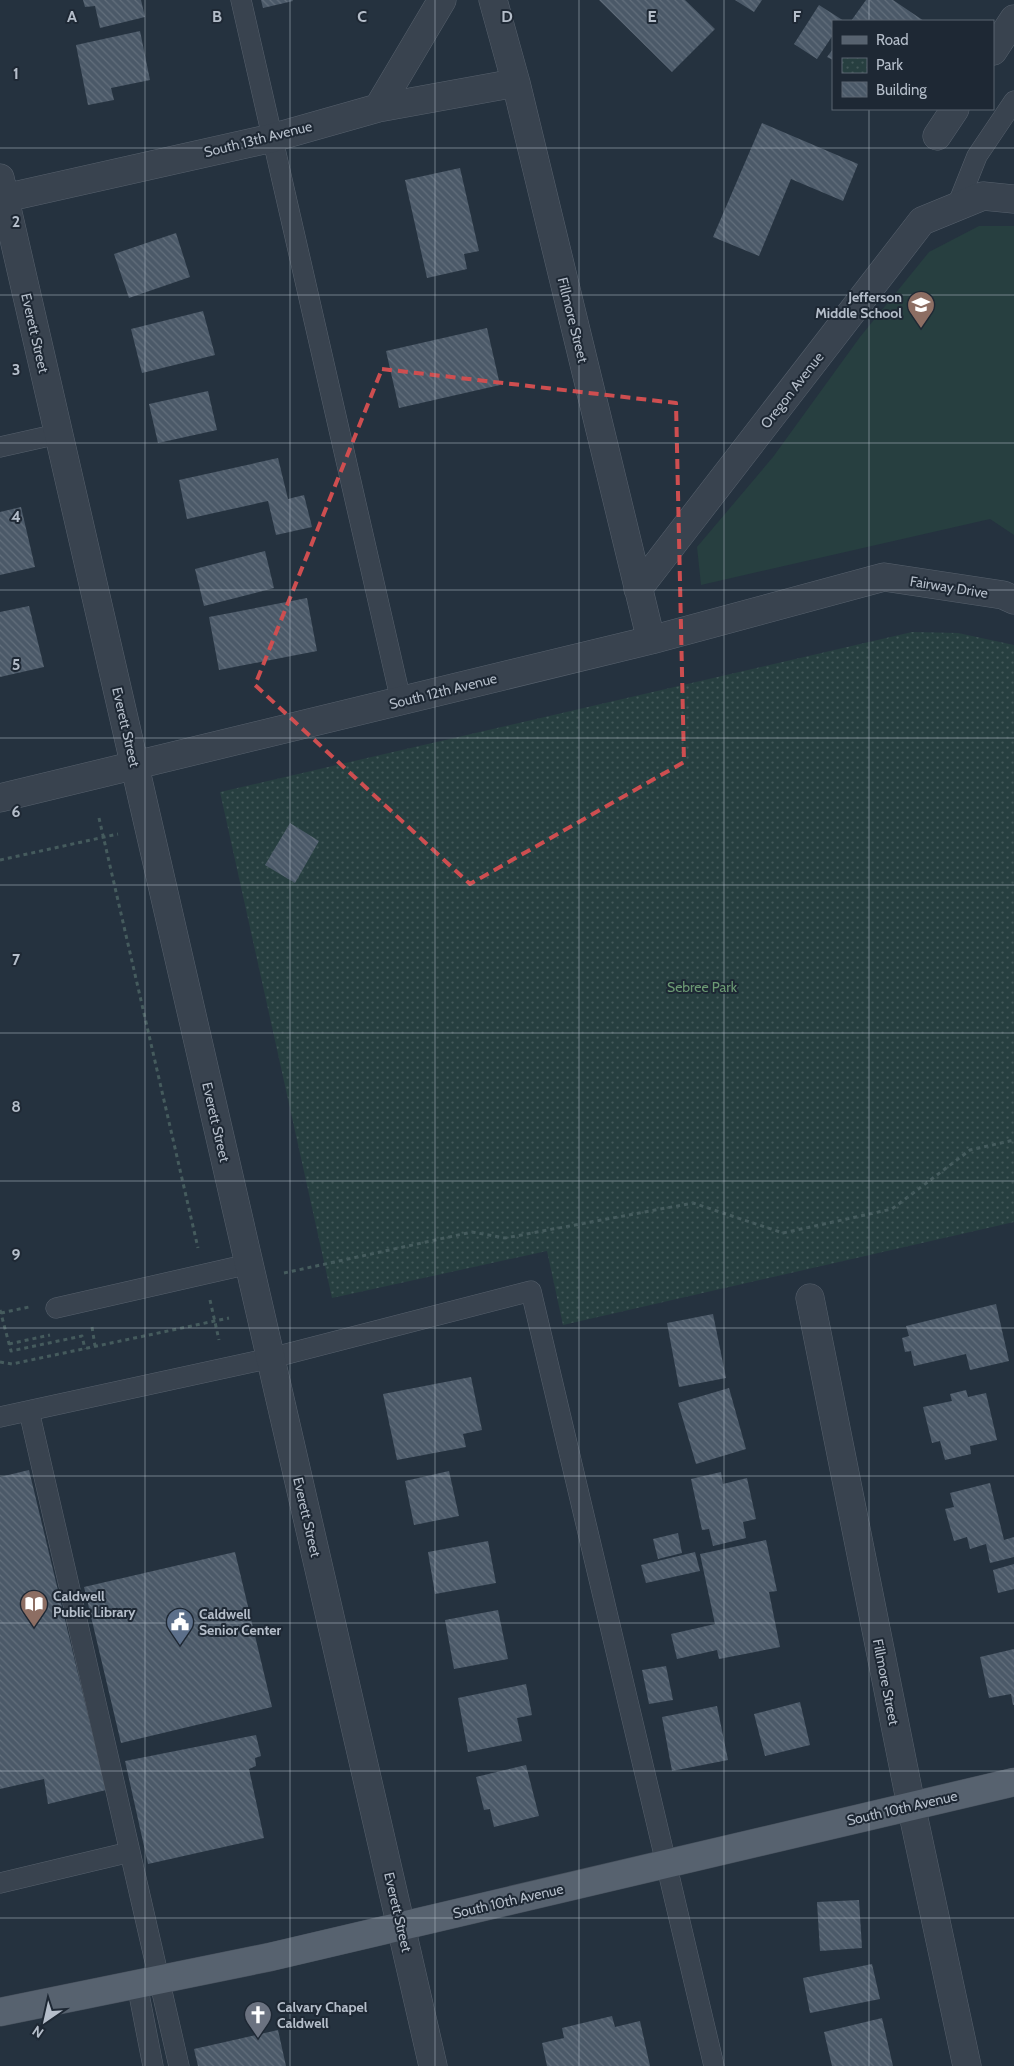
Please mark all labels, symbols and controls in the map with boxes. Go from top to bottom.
text: A [67,7,77,26]
text: B [212,7,222,26]
text: C [357,7,367,26]
text: D [501,7,513,26]
text: E [647,7,657,26]
text: F [793,7,802,26]
legend [832,20,994,110]
text: Road [876,31,909,49]
text: Park [876,56,903,74]
text: 1 [13,64,19,83]
text: Building [876,81,927,99]
street label: South 13th Avenue [202,117,314,161]
text: 2 [12,212,20,231]
street label: Fillmore Street [554,275,592,365]
place label: Jefferson Middle School [815,288,902,322]
school or university icon: Jefferson Middle School [906,290,936,329]
street label: Everett Street [17,291,53,375]
street label: Oregon Avenue [757,348,827,432]
text: 3 [12,360,20,379]
text: 4 [11,507,21,526]
street label: Fairway Drive [909,572,989,602]
text: 5 [12,655,20,674]
street label: South 12th Avenue [387,669,499,713]
street label: Everett Street [108,685,144,769]
text: 6 [12,802,21,821]
text: 7 [12,950,21,969]
park label: Sebree Park [667,978,738,996]
street label: Everett Street [198,1080,234,1164]
text: 8 [11,1097,21,1116]
text: 9 [12,1245,21,1264]
street label: Everett Street [289,1475,325,1559]
place label: Caldwell Public Library [53,1587,136,1621]
library icon: Caldwell Public Library [19,1589,49,1628]
place label: Caldwell Senior Center [199,1605,281,1639]
public building icon: Caldwell Senior Center [165,1607,195,1646]
street label: Fillmore Street [869,1637,903,1727]
street label: South 10th Avenue [845,1787,959,1829]
street label: Everett Street [380,1870,416,1954]
street label: South 10th Avenue [451,1880,565,1922]
north arrow [20,1996,70,2046]
place label: Calvary Chapel Caldwell [277,1998,368,2032]
church icon: Calvary Chapel Caldwell [243,2000,273,2039]
text: N [29,2022,47,2042]

